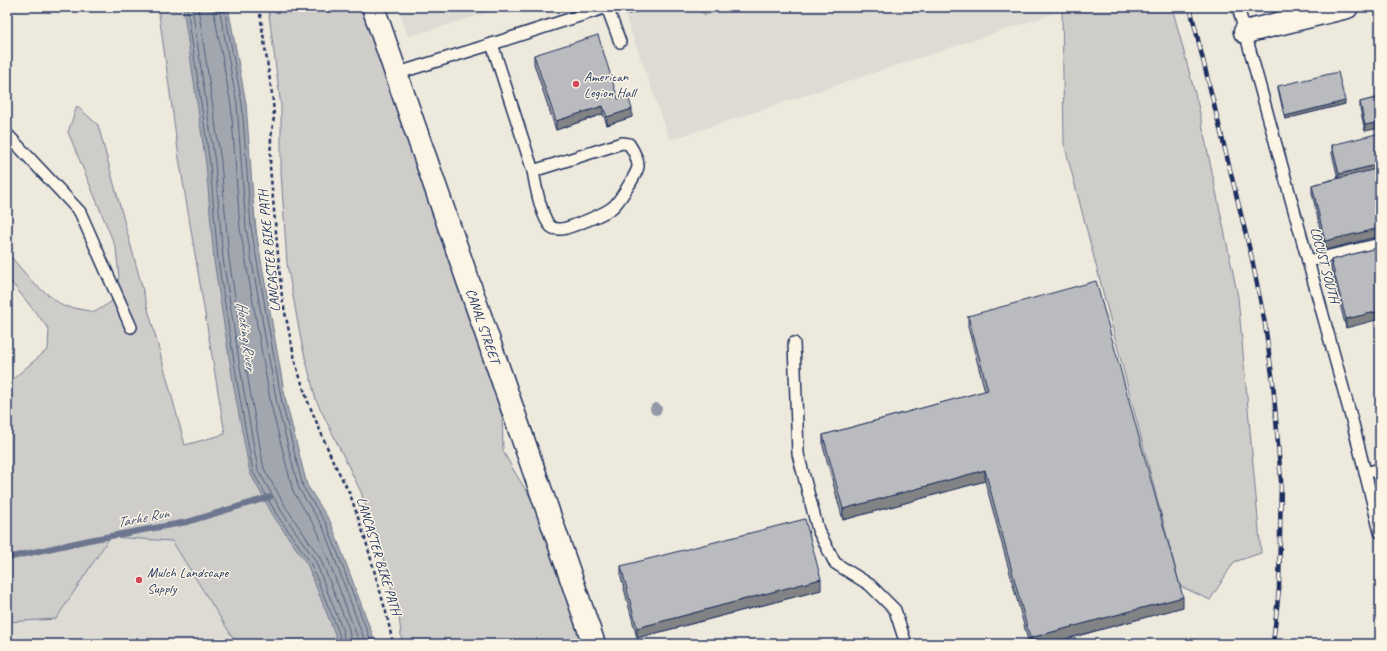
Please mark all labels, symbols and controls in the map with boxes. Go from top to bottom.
place label: American Legion Hall [584,68,638,101]
marker: American Legion Hall [571,79,581,89]
street label: LANCASTER BIKE PATH [254,187,284,313]
street label: LOCUST SOUTH [1307,225,1344,307]
street label: CANAL STREET [462,286,505,369]
water label: Hocking River [232,300,261,374]
street label: LANCASTER BIKE PATH [353,495,406,619]
water label: Tarhe Run [115,503,172,532]
place label: Mulch Landscape Supply [147,564,229,597]
marker: Mulch Landscape Supply [134,575,144,585]

